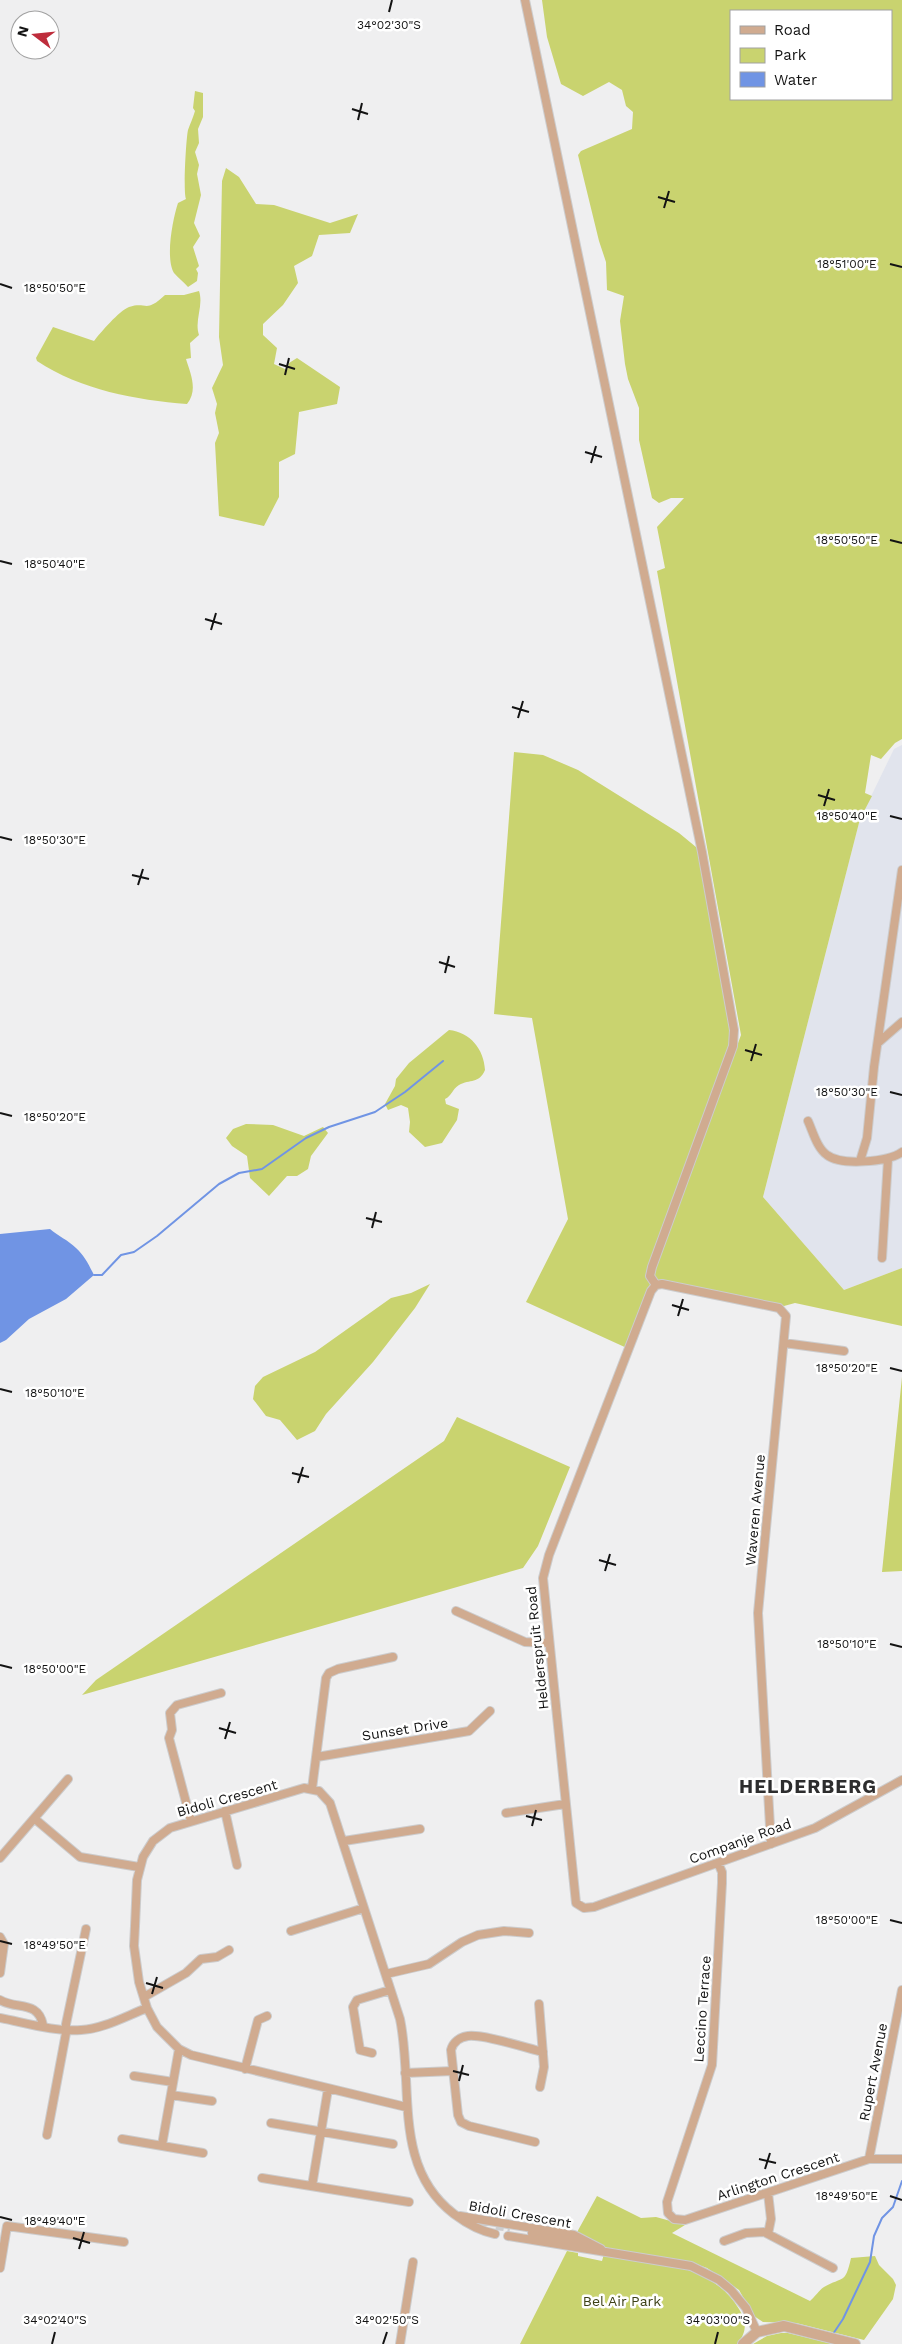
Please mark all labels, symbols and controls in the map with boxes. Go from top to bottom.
north arrow [10,10,60,60]
legend [730,10,892,100]
text: 34°02'30"S [357,18,421,32]
text: Road [774,21,811,39]
text: N [13,24,32,39]
text: Park [774,46,807,64]
text: Water [774,71,817,89]
text: 18°51'00"E [817,257,877,271]
text: 18°50'50"E [24,281,86,295]
text: 18°50'50"E [816,533,878,547]
text: 18°50'40"E [24,557,86,571]
text: 18°50'40"E [816,809,878,823]
text: 18°50'30"E [24,833,86,847]
text: 18°50'30"E [816,1085,878,1099]
text: 18°50'20"E [24,1110,86,1124]
text: 18°50'20"E [816,1361,878,1375]
text: 18°50'10"E [25,1386,85,1400]
street label: Waveren Avenue [742,1454,768,1566]
street label: Helderspruit Road [523,1586,551,1710]
text: 18°50'10"E [817,1637,877,1651]
text: 18°50'00"E [24,1662,86,1676]
street label: Sunset Drive [361,1714,449,1744]
district label: HELDERBERG [739,1775,877,1798]
street label: Bidoli Crescent [175,1776,279,1820]
street label: Companje Road [687,1815,793,1867]
text: 18°50'00"E [816,1913,878,1927]
text: 18°49'50"E [24,1938,86,1952]
street label: Leccino Terrace [690,1955,714,2063]
street label: Rupert Avenue [856,2022,890,2122]
street label: Arlington Crescent [715,2149,841,2203]
text: 18°49'50"E [816,2189,878,2203]
street label: Bidoli Crescent [468,2197,573,2231]
text: 18°49'40"E [24,2214,86,2228]
park label: Bel Air Park [583,2293,661,2309]
text: 34°02'40"S [23,2313,87,2327]
text: 34°02'50"S [355,2313,419,2327]
text: 34°03'00"S [686,2313,750,2327]

